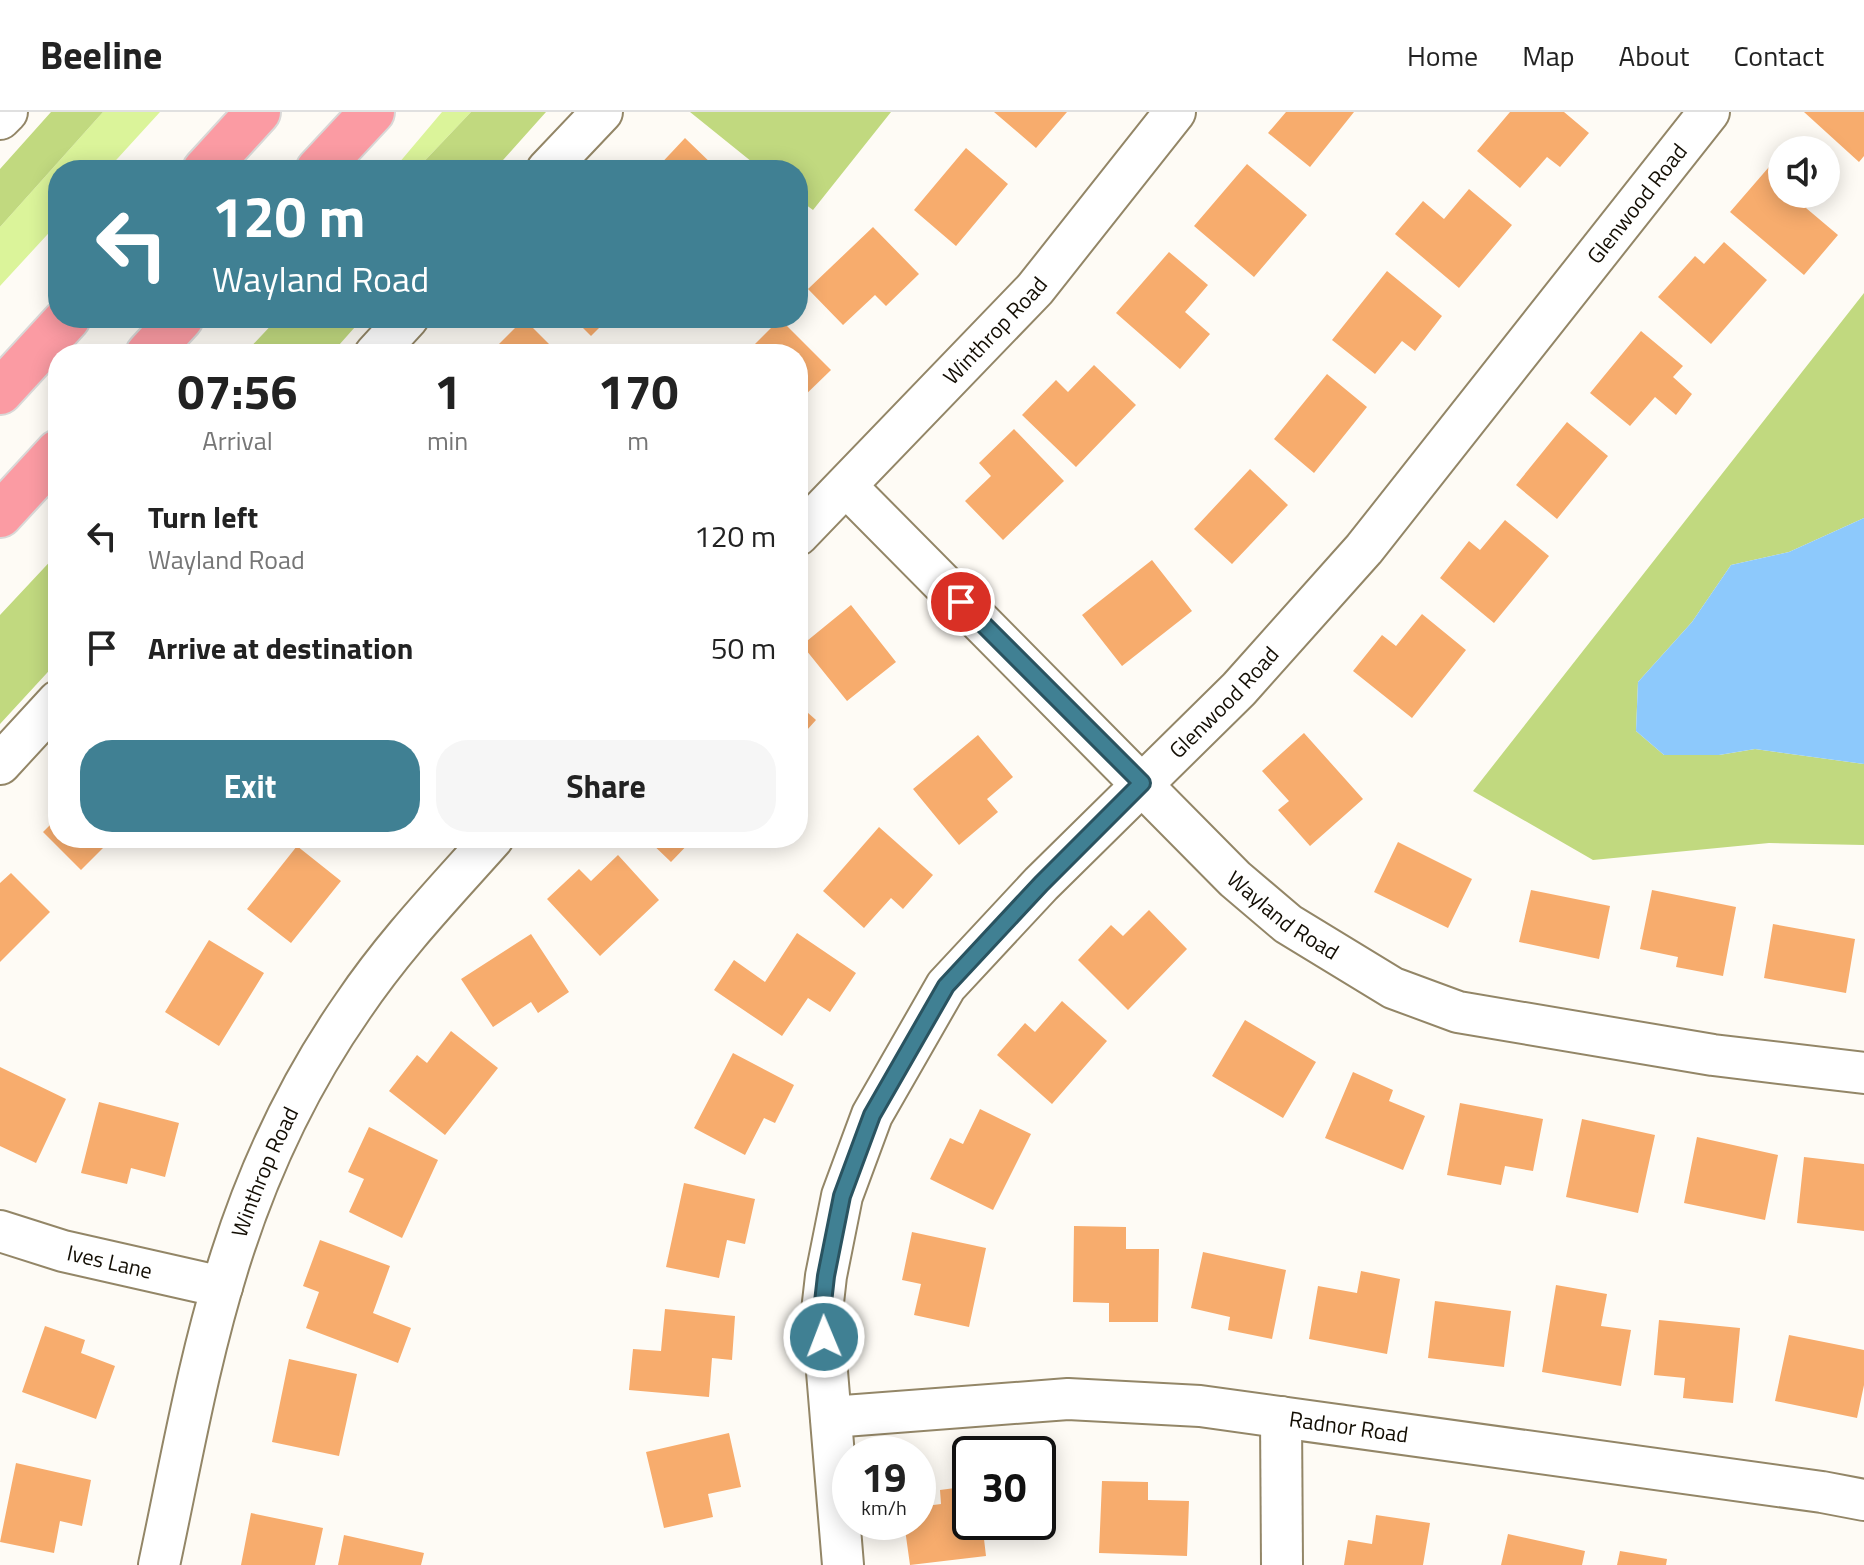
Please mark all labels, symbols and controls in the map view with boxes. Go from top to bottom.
text: Beeline [40,26,162,84]
text: Home [1407,34,1478,77]
text: Map [1522,34,1575,77]
text: About [1619,34,1689,77]
text: Contact [1733,34,1824,77]
street label: Glenwood Road [1578,136,1695,271]
map controls [1768,136,1840,208]
button: sound [1768,136,1840,208]
text: 120 m [212,174,365,259]
icon: left [80,192,184,296]
text: Wayland Road [212,251,429,306]
street label: Winthrop Road [935,269,1056,392]
text: 07:56 [178,355,297,428]
text: 1 [434,355,461,428]
text: 170 [598,355,678,428]
text: Arrival [202,421,273,460]
text: min [427,421,468,460]
text: m [627,421,649,460]
text: Turn left [148,494,258,540]
text: 120 m [694,513,776,559]
icon: left [80,514,124,558]
text: Wayland Road [148,540,305,579]
pin [927,568,995,636]
icon: arrive [939,580,983,624]
text: Arrive at destination [148,625,413,671]
text: 50 m [711,625,776,671]
icon: arrive [80,626,124,670]
street label: Glenwood Road [1161,638,1287,766]
button: Exit [80,740,420,832]
button: Share [436,740,776,832]
street label: Wayland Road [1219,862,1346,968]
street label: Winthrop Road [222,1101,307,1242]
street label: Ives Lane [64,1235,156,1288]
position arrow [782,1295,866,1379]
street label: Radnor Road [1287,1402,1410,1452]
speed limit sign: 30 [952,1436,1056,1540]
text: 19 [862,1447,906,1508]
text: km/h [861,1492,907,1523]

